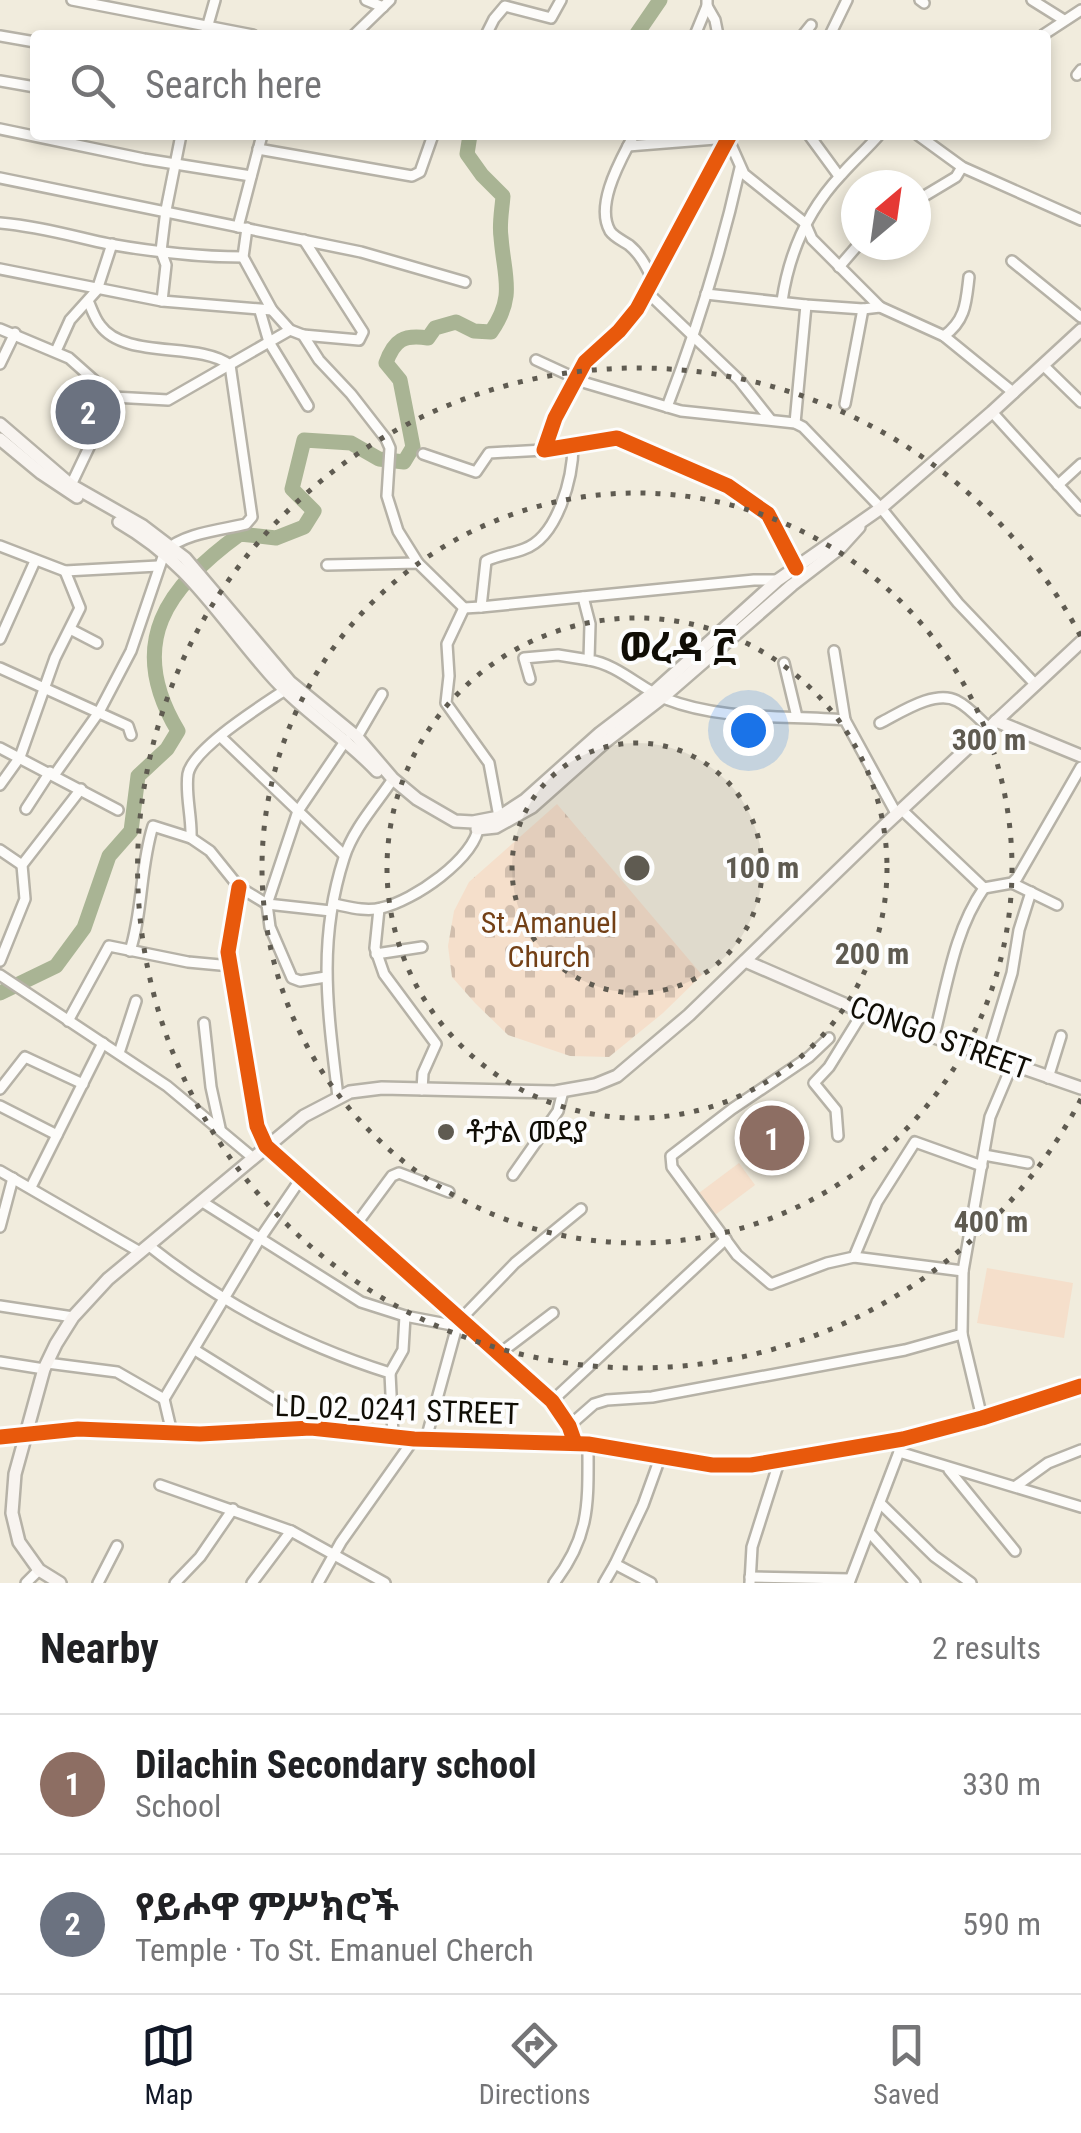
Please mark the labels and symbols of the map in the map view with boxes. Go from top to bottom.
north arrow [841,170,931,260]
pin: 2 [56,374,120,450]
district label: ወረዳ ፫ [620,624,736,671]
your location [723,705,774,756]
text: 300 m [952,722,1026,757]
centre of rings [619,850,655,886]
text: 100 m [725,850,799,885]
park label: St.Amanuel Church [481,905,617,974]
text: 200 m [835,936,909,971]
street label: CONGO STREET [845,989,1035,1086]
pin: 1 [740,1100,804,1176]
place label: ቶታል መደያ [466,1114,588,1149]
marker: ቶታል መደያ [435,1121,457,1143]
text: 400 m [954,1204,1028,1239]
street label: LD_02_0241 STREET [274,1388,520,1431]

